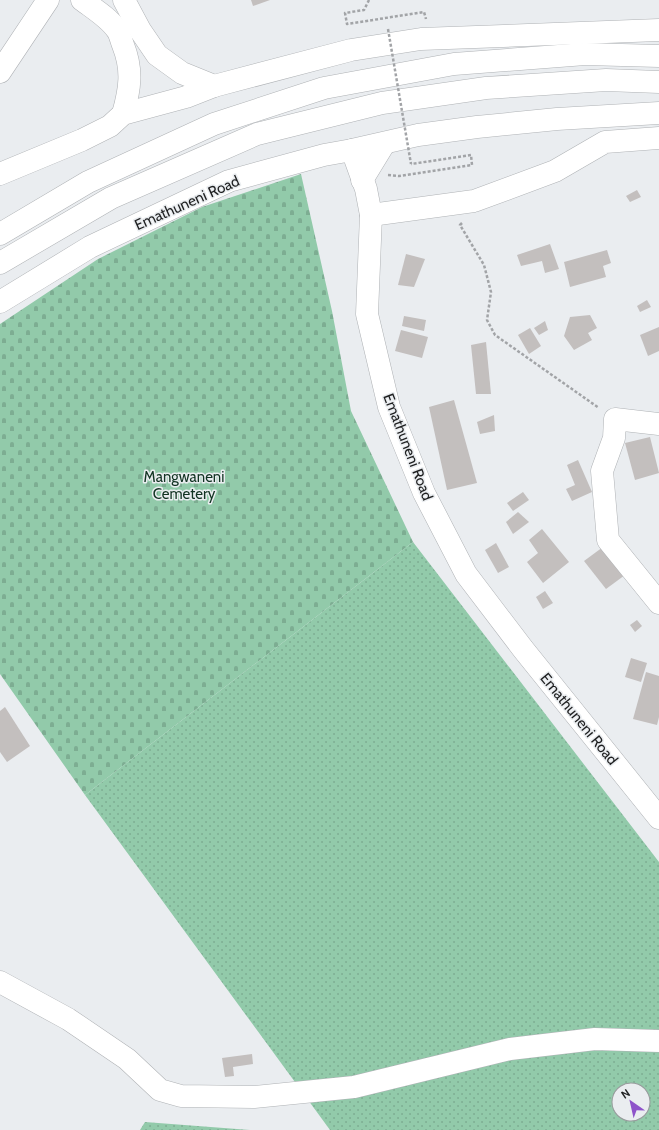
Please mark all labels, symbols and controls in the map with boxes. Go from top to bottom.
street label: Emathuneni Road [132,172,242,234]
street label: Emathuneni Road [379,391,437,503]
park label: Mangwaneni Cemetery [144,468,224,503]
street label: Emathuneni Road [536,669,622,769]
north arrow [611,1082,651,1122]
text: N [618,1086,633,1102]

